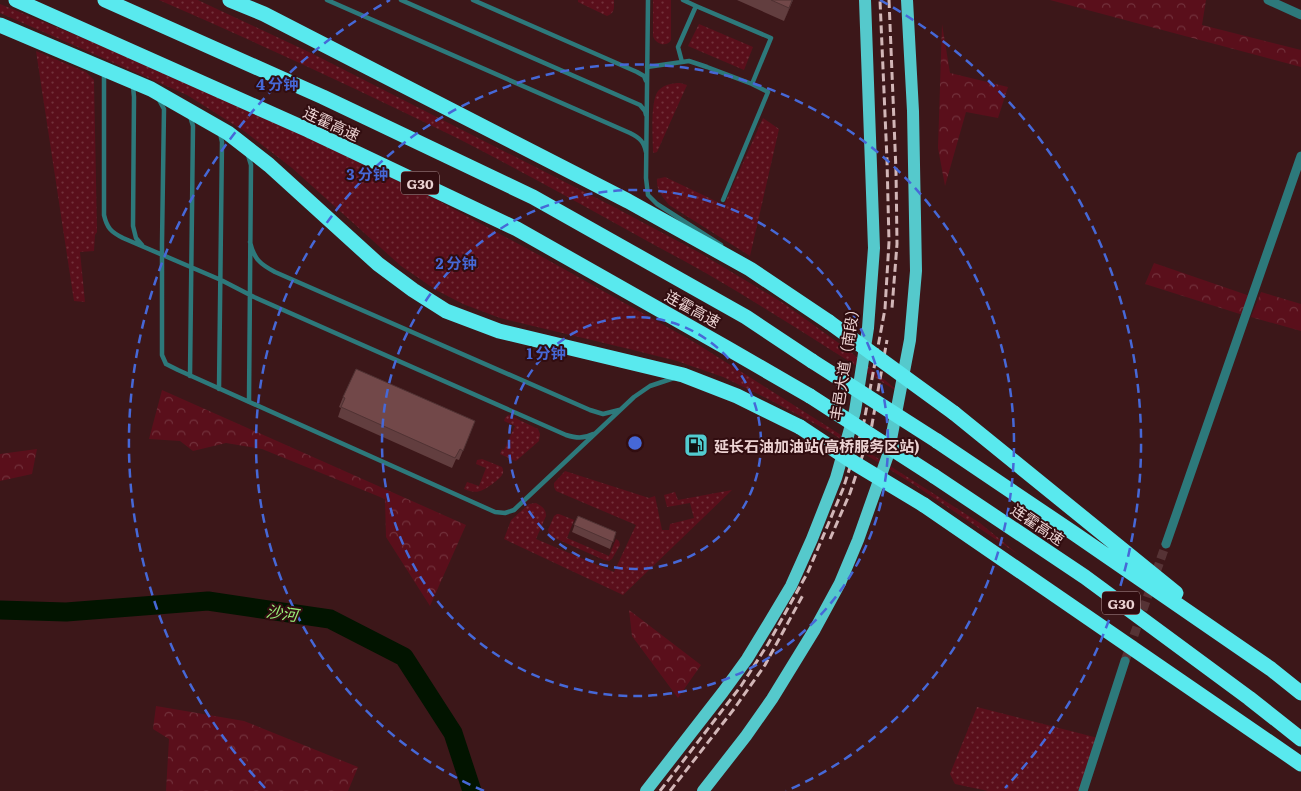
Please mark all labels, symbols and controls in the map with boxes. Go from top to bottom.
text: 4 分钟 [256,72,298,95]
street label: 连霍高速 [300,100,364,146]
text: 3 分钟 [346,162,388,185]
road number: G30 [401,172,439,194]
text: 2 分钟 [435,251,477,274]
street label: 连霍高速 [661,283,725,333]
street label: 丰邑大道（南段） [823,300,865,422]
text: 1 分钟 [526,341,566,364]
fuel station icon: 延长石油加油站(高桥服务区站) [683,432,709,458]
centre of rings [626,434,644,452]
place label: 延长石油加油站(高桥服务区站) [714,434,920,457]
street label: 连霍高速 [1007,498,1069,550]
road number: G30 [1102,592,1140,614]
water label: 沙河 [264,598,302,627]

